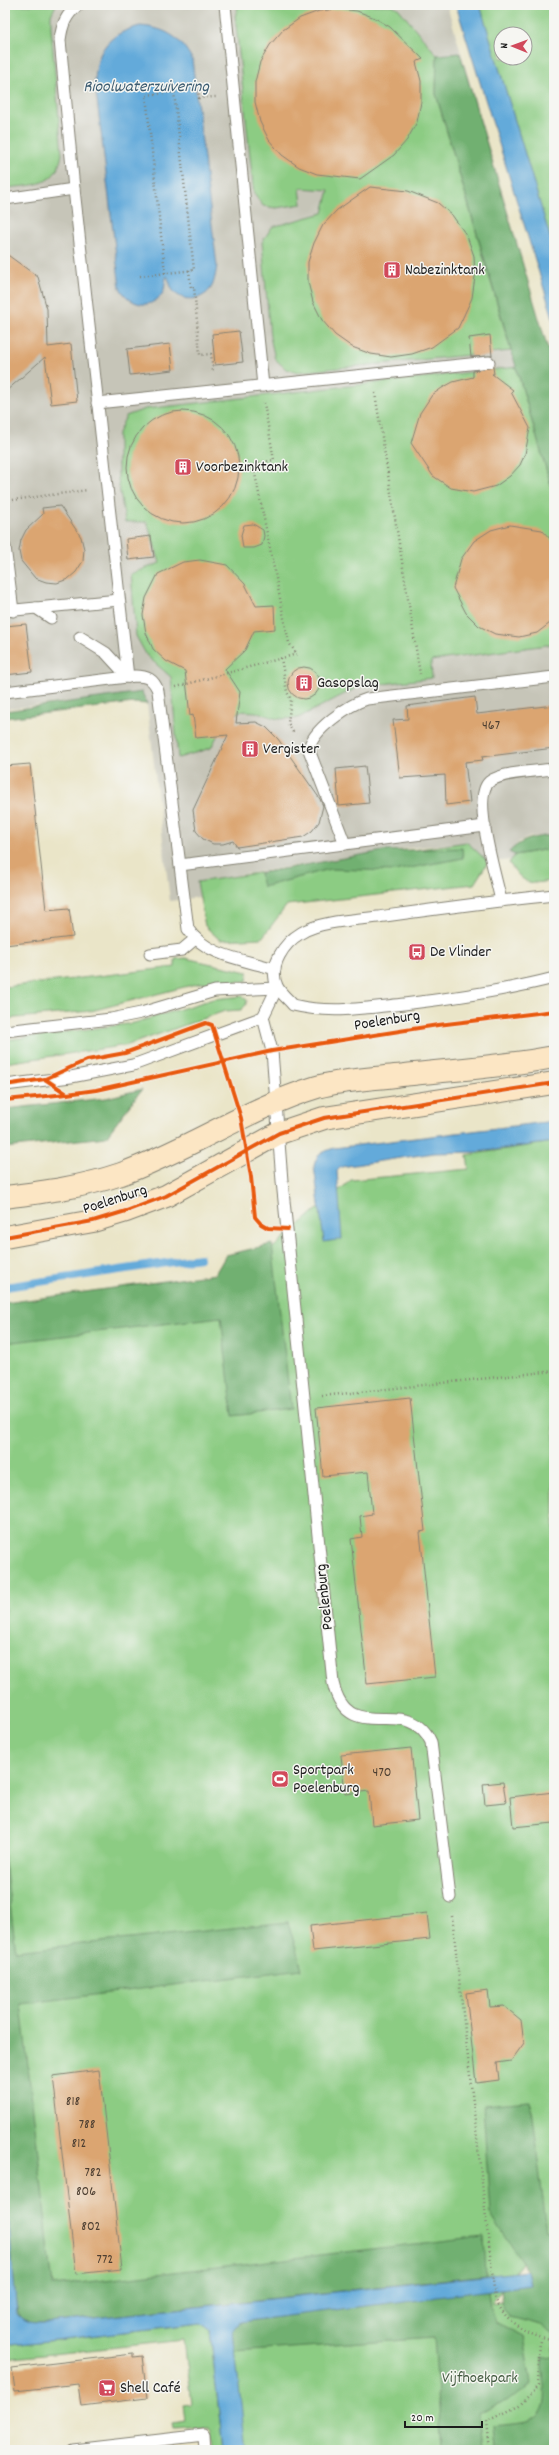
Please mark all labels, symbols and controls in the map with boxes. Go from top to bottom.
north arrow [493,26,533,66]
text: N [497,42,513,49]
water label: Rioolwaterzuivering [83,76,209,100]
place label: Nabezinktank [405,259,485,282]
building icon: Nabezinktank [382,260,402,280]
place label: Voorbezinktank [196,456,288,479]
building icon: Voorbezinktank [173,457,193,477]
place label: Gasopslag [317,672,379,695]
building icon: Gasopslag [294,673,314,693]
house number: 467 [482,716,500,736]
place label: Vergister [263,738,319,761]
building icon: Vergister [240,739,260,759]
place label: De Vlinder [430,941,491,964]
bus stop icon: De Vlinder [407,942,427,962]
street label: Poelenburg [352,1004,422,1038]
street label: Poelenburg [80,1179,150,1221]
street label: Poelenburg [310,1563,340,1631]
place label: Sportpark Poelenburg [293,1759,359,1800]
house number: 470 [373,1763,391,1783]
sports icon: Sportpark Poelenburg [270,1769,290,1789]
house number: 818 [66,2092,81,2112]
house number: 788 [79,2115,96,2135]
house number: 812 [72,2134,86,2154]
house number: 782 [84,2163,102,2183]
house number: 806 [76,2182,96,2202]
house number: 802 [81,2217,101,2237]
house number: 772 [97,2250,113,2270]
park label: Vijfhoekpark [442,2367,518,2390]
place label: Shell Café [120,2377,181,2400]
supermarket icon: Shell Café [97,2378,117,2398]
scale bar [405,2403,482,2429]
text: 20 m [411,2410,434,2427]

